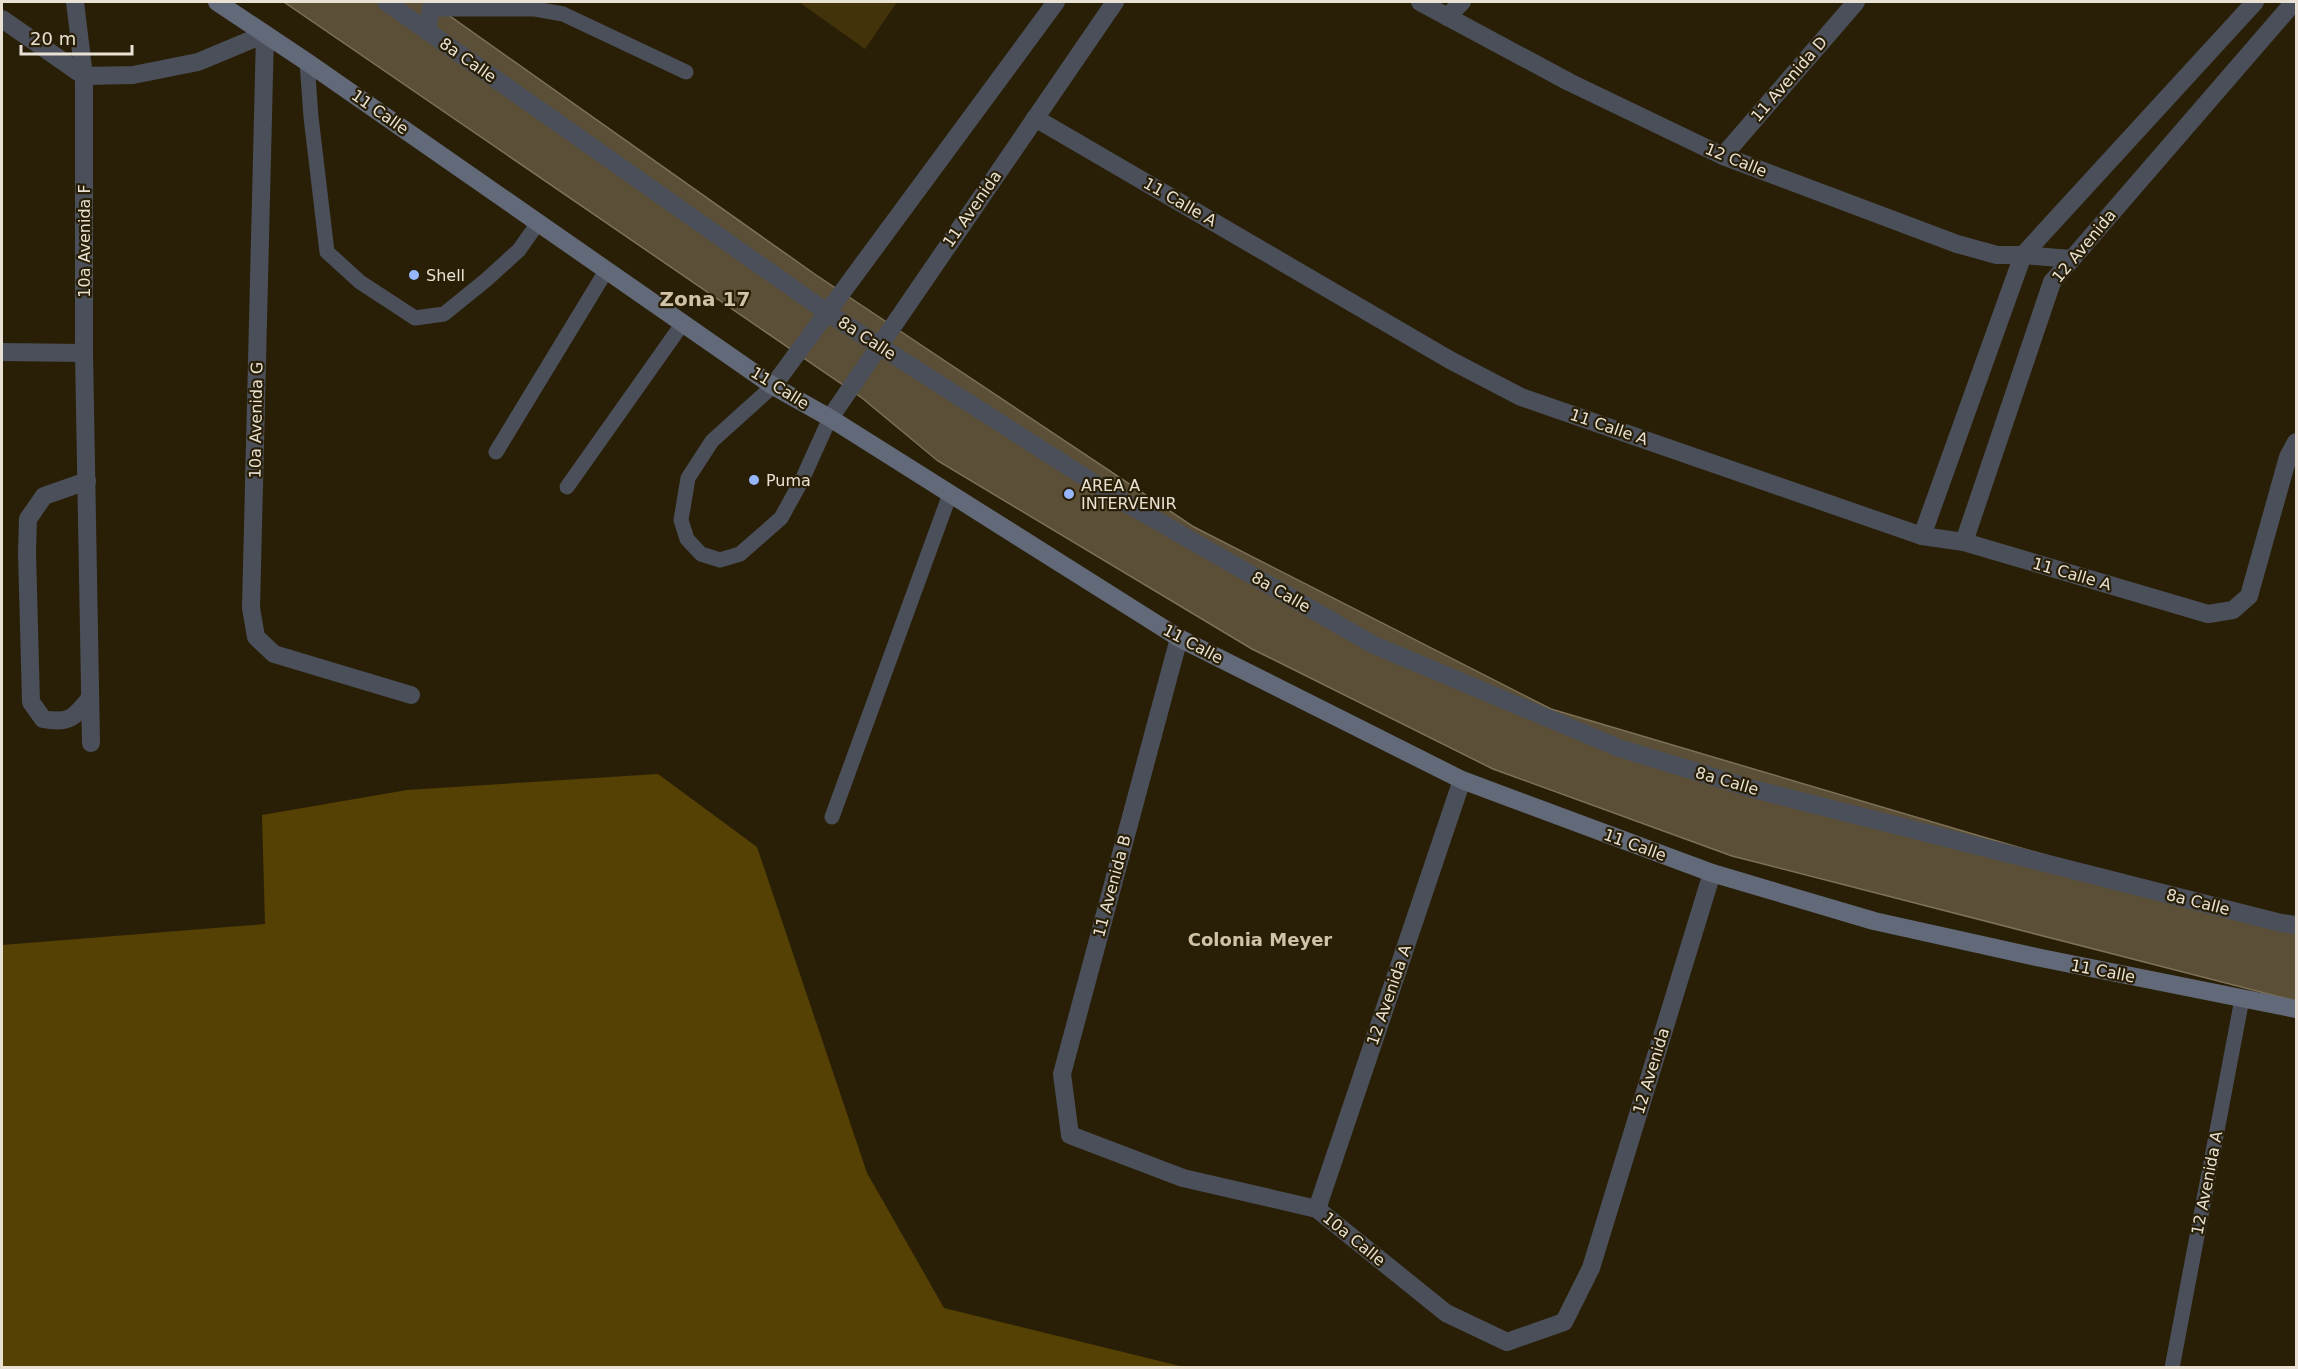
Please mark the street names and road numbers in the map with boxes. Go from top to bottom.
street label: 11 Avenida D [1747,32,1831,126]
street label: 8a Calle [436,34,500,86]
street label: 11 Calle [348,86,412,138]
street label: 12 Calle [1702,139,1770,181]
street label: 11 Avenida [939,167,1005,251]
street label: 11 Calle A [1140,173,1220,231]
street label: 10a Avenida F [75,184,94,298]
street label: 12 Avenida [2048,206,2120,286]
street label: 8a Calle [835,312,899,364]
street label: 10a Avenida G [245,362,267,478]
street label: 11 Calle [747,363,813,413]
street label: 11 Calle A [1568,405,1651,449]
street label: 11 Calle A [2030,554,2114,594]
street label: 8a Calle [1248,568,1314,616]
street label: 11 Calle [1160,620,1226,668]
street label: 8a Calle [1693,763,1761,799]
street label: 11 Calle [1601,825,1669,865]
street label: 11 Avenida B [1089,833,1135,939]
street label: 8a Calle [2164,885,2232,919]
street label: 12 Avenida A [1363,942,1415,1048]
street label: 11 Calle [2069,955,2137,987]
street label: 12 Avenida [1629,1026,1673,1116]
street label: 12 Avenida A [2188,1129,2226,1237]
street label: 10a Calle [1319,1208,1389,1270]

